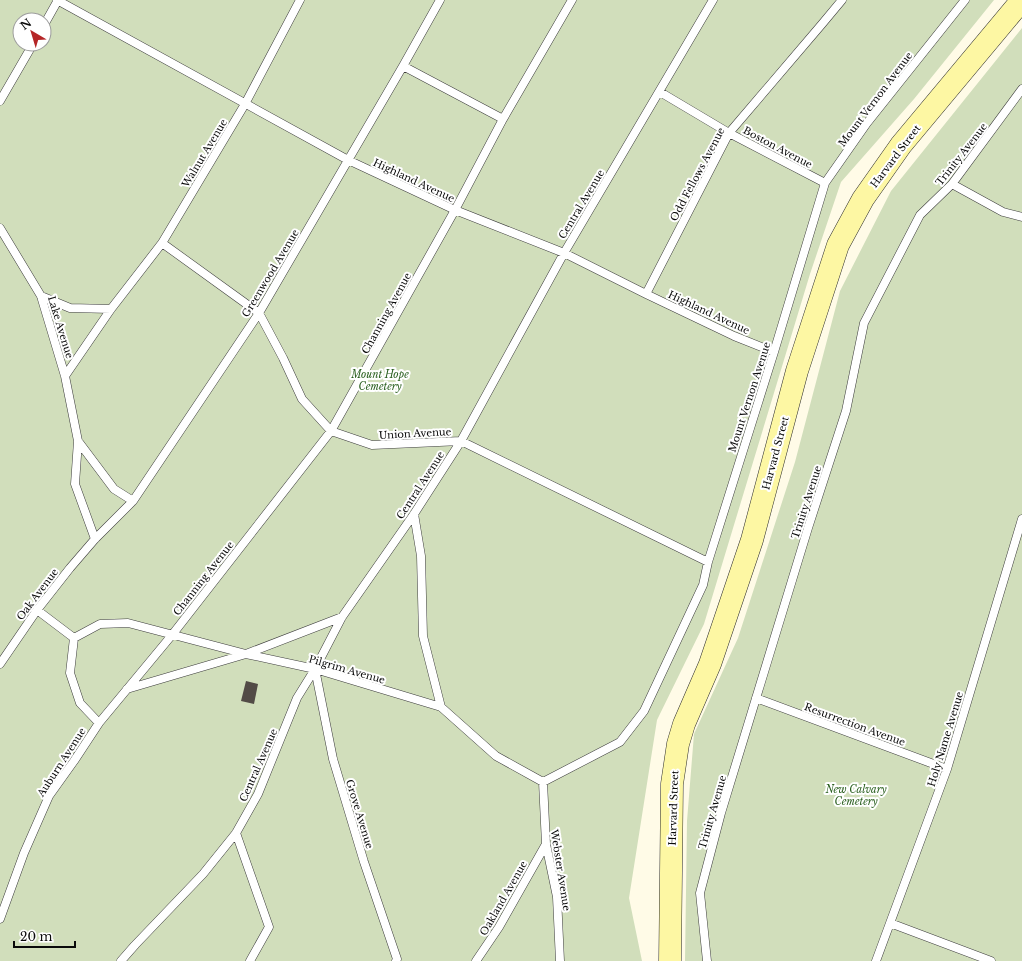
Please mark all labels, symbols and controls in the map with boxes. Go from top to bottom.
north arrow [12,12,52,52]
text: N [17,15,35,33]
street label: Mount Vernon Avenue [835,49,915,149]
street label: Walnut Avenue [178,116,230,191]
street label: Trinity Avenue [933,120,990,188]
street label: Harvard Street [867,122,923,190]
street label: Boston Avenue [741,124,815,171]
street label: Odd Fellows Avenue [667,125,728,223]
street label: Highland Avenue [371,156,457,205]
street label: Central Avenue [556,167,607,241]
street label: Greenwood Avenue [239,227,302,320]
street label: Channing Avenue [359,270,414,356]
street label: Highland Avenue [666,288,752,337]
street label: Lake Avenue [45,294,76,360]
street label: Mount Vernon Avenue [725,340,774,454]
park label: Mount Hope Cemetery [350,368,409,393]
street label: Harvard Street [759,415,792,491]
street label: Union Avenue [378,425,452,442]
street label: Central Avenue [394,449,447,522]
street label: Trinity Avenue [789,464,825,540]
street label: Channing Avenue [170,538,237,618]
street label: Oak Avenue [14,566,61,623]
street label: Pilgrim Avenue [307,652,387,687]
street label: Holy Name Avenue [925,690,966,788]
street label: Resurrection Avenue [803,700,907,749]
street label: Auburn Avenue [34,725,89,800]
street label: Central Avenue [237,726,280,804]
street label: Harvard Street [666,770,681,846]
street label: Trinity Avenue [696,773,729,851]
street label: Grove Avenue [343,778,376,851]
park label: New Calvary Cemetery [824,783,887,808]
street label: Webster Avenue [547,827,573,912]
street label: Oakland Avenue [477,858,530,938]
scale bar [14,923,75,949]
text: 20 m [20,929,52,944]

